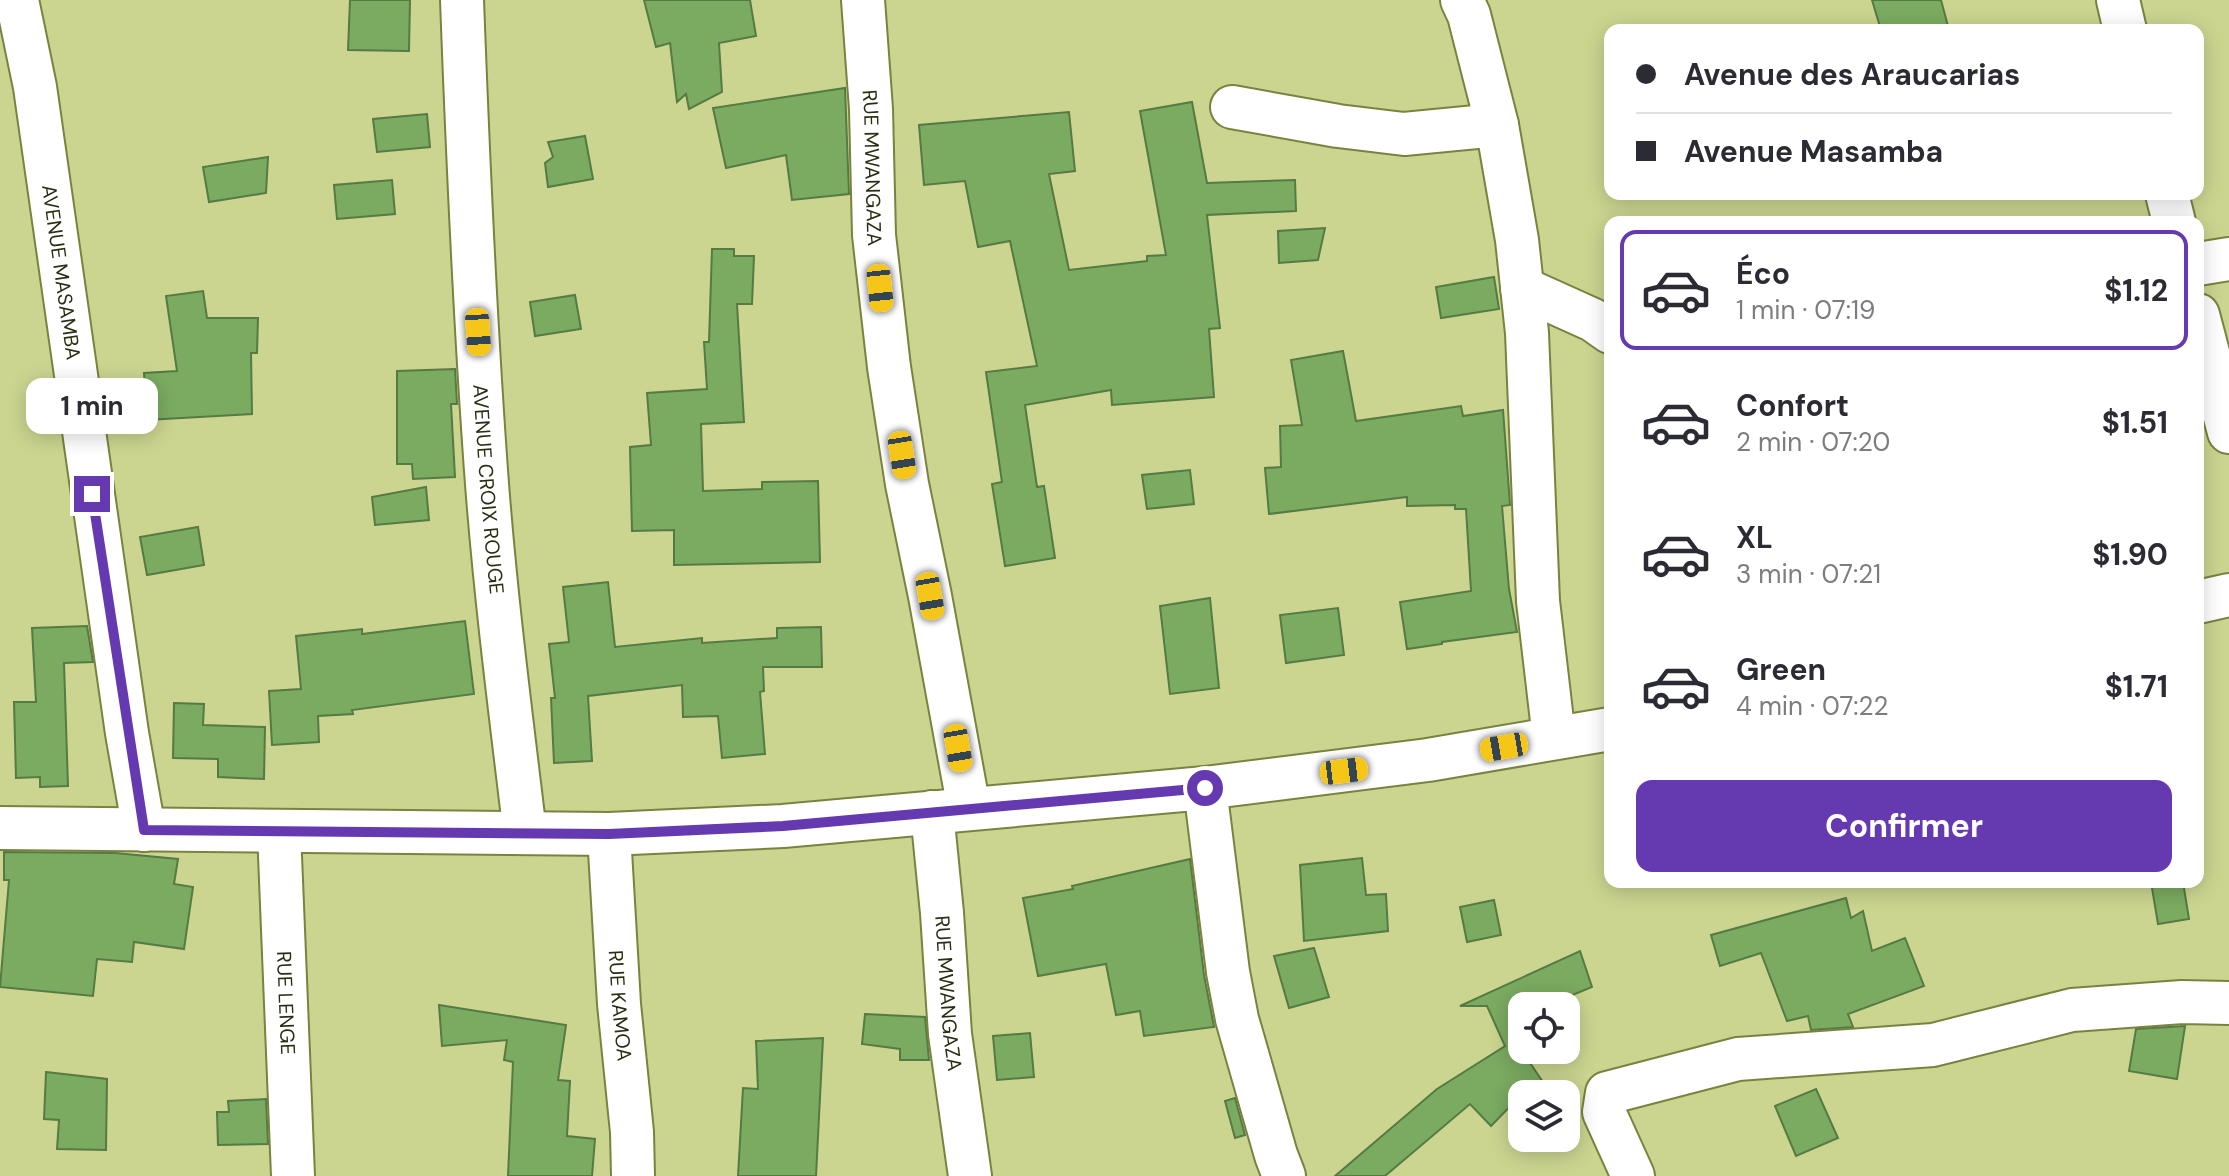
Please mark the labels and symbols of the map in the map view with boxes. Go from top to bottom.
street label: RUE MWANGAZA [857,89,888,247]
street label: AVENUE MASAMBA [36,183,87,362]
car [866,263,894,313]
car [464,307,492,357]
callout: 1 min [26,378,158,434]
street label: AVENUE CROIX ROUGE [467,384,510,595]
car [886,429,918,481]
route end [74,476,110,512]
car [914,570,946,622]
car [942,722,974,774]
car [1478,731,1530,763]
car [1319,756,1369,786]
route start [1187,770,1223,806]
street label: RUE MWANGAZA [929,915,968,1073]
street label: RUE KAMOA [603,949,638,1062]
street label: RUE LENGE [271,950,301,1055]

